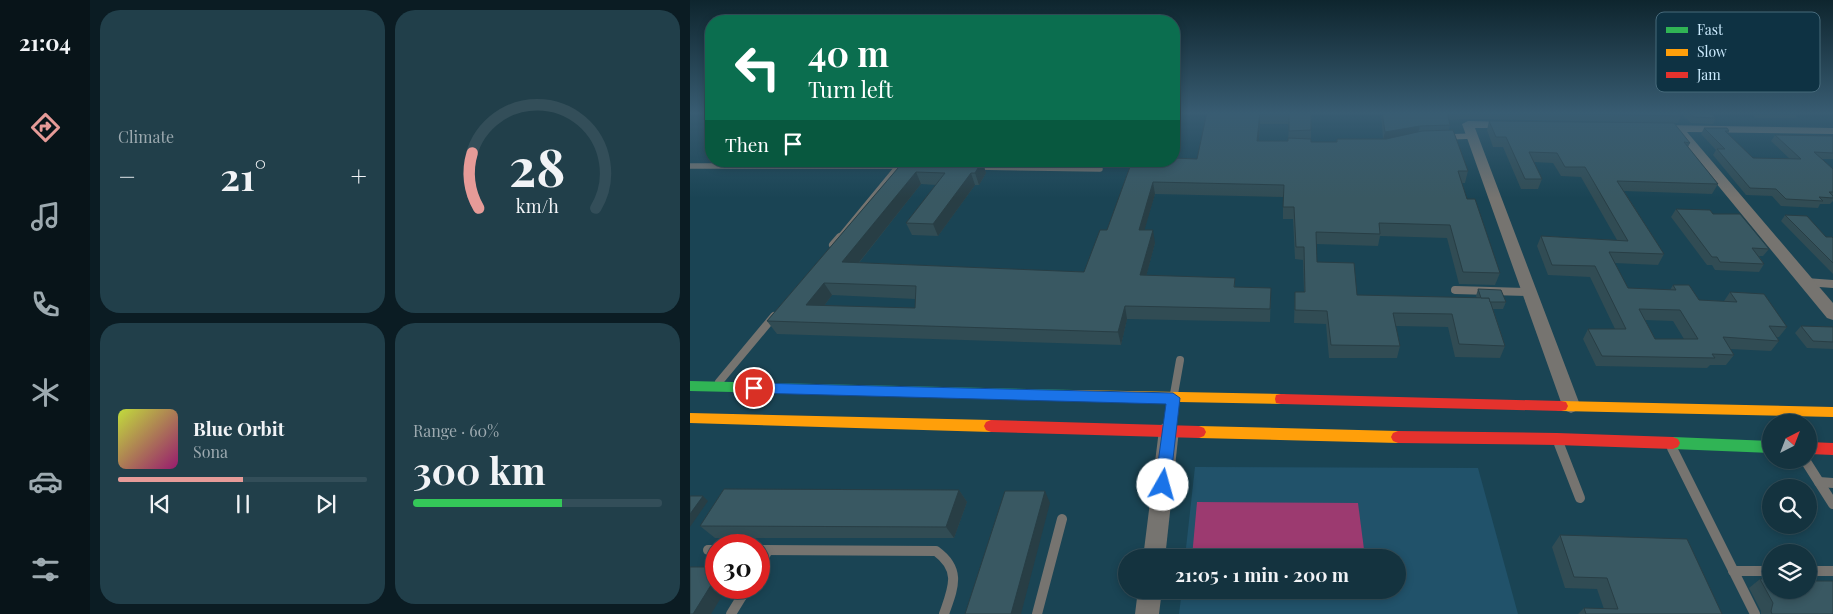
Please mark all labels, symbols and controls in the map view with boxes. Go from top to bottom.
legend [1656,12,1820,92]
text: Fast [1697,20,1724,39]
text: 21:04 [19,27,71,57]
text: 40 m [808,29,889,76]
icon: left [725,35,790,100]
text: Slow [1697,42,1727,61]
text: Jam [1696,65,1721,84]
text: Turn left [808,74,893,104]
icon: directions [28,110,63,145]
text: Climate [118,126,174,147]
icon: arrive [779,130,807,158]
text: 28 [509,131,566,200]
text: Then [725,131,769,157]
text: 21° [220,150,266,201]
text: − [118,157,136,194]
text: + [351,157,367,194]
text: km/h [516,194,559,217]
icon: music [28,199,63,234]
icon: phone [28,287,63,322]
pin [733,367,775,409]
icon: arrive [740,374,768,402]
icon: climate [28,375,63,410]
north arrow [1762,414,1818,469]
map controls [1762,414,1817,599]
text: Blue Orbit [193,415,284,441]
text: Range · 60% [413,420,499,441]
text: Sona [193,441,228,462]
text: 300 km [413,444,546,495]
position arrow [1136,458,1188,510]
icon: car [28,464,63,499]
button: search [1762,479,1817,534]
icon: previous [146,490,174,518]
icon: pause [229,490,257,518]
icon: next [312,490,340,518]
speed limit sign: 30 [705,534,770,599]
button: layers [1762,544,1817,599]
icon: filters [28,552,63,587]
text: 21:05 · 1 min · 200 m [1175,561,1349,587]

